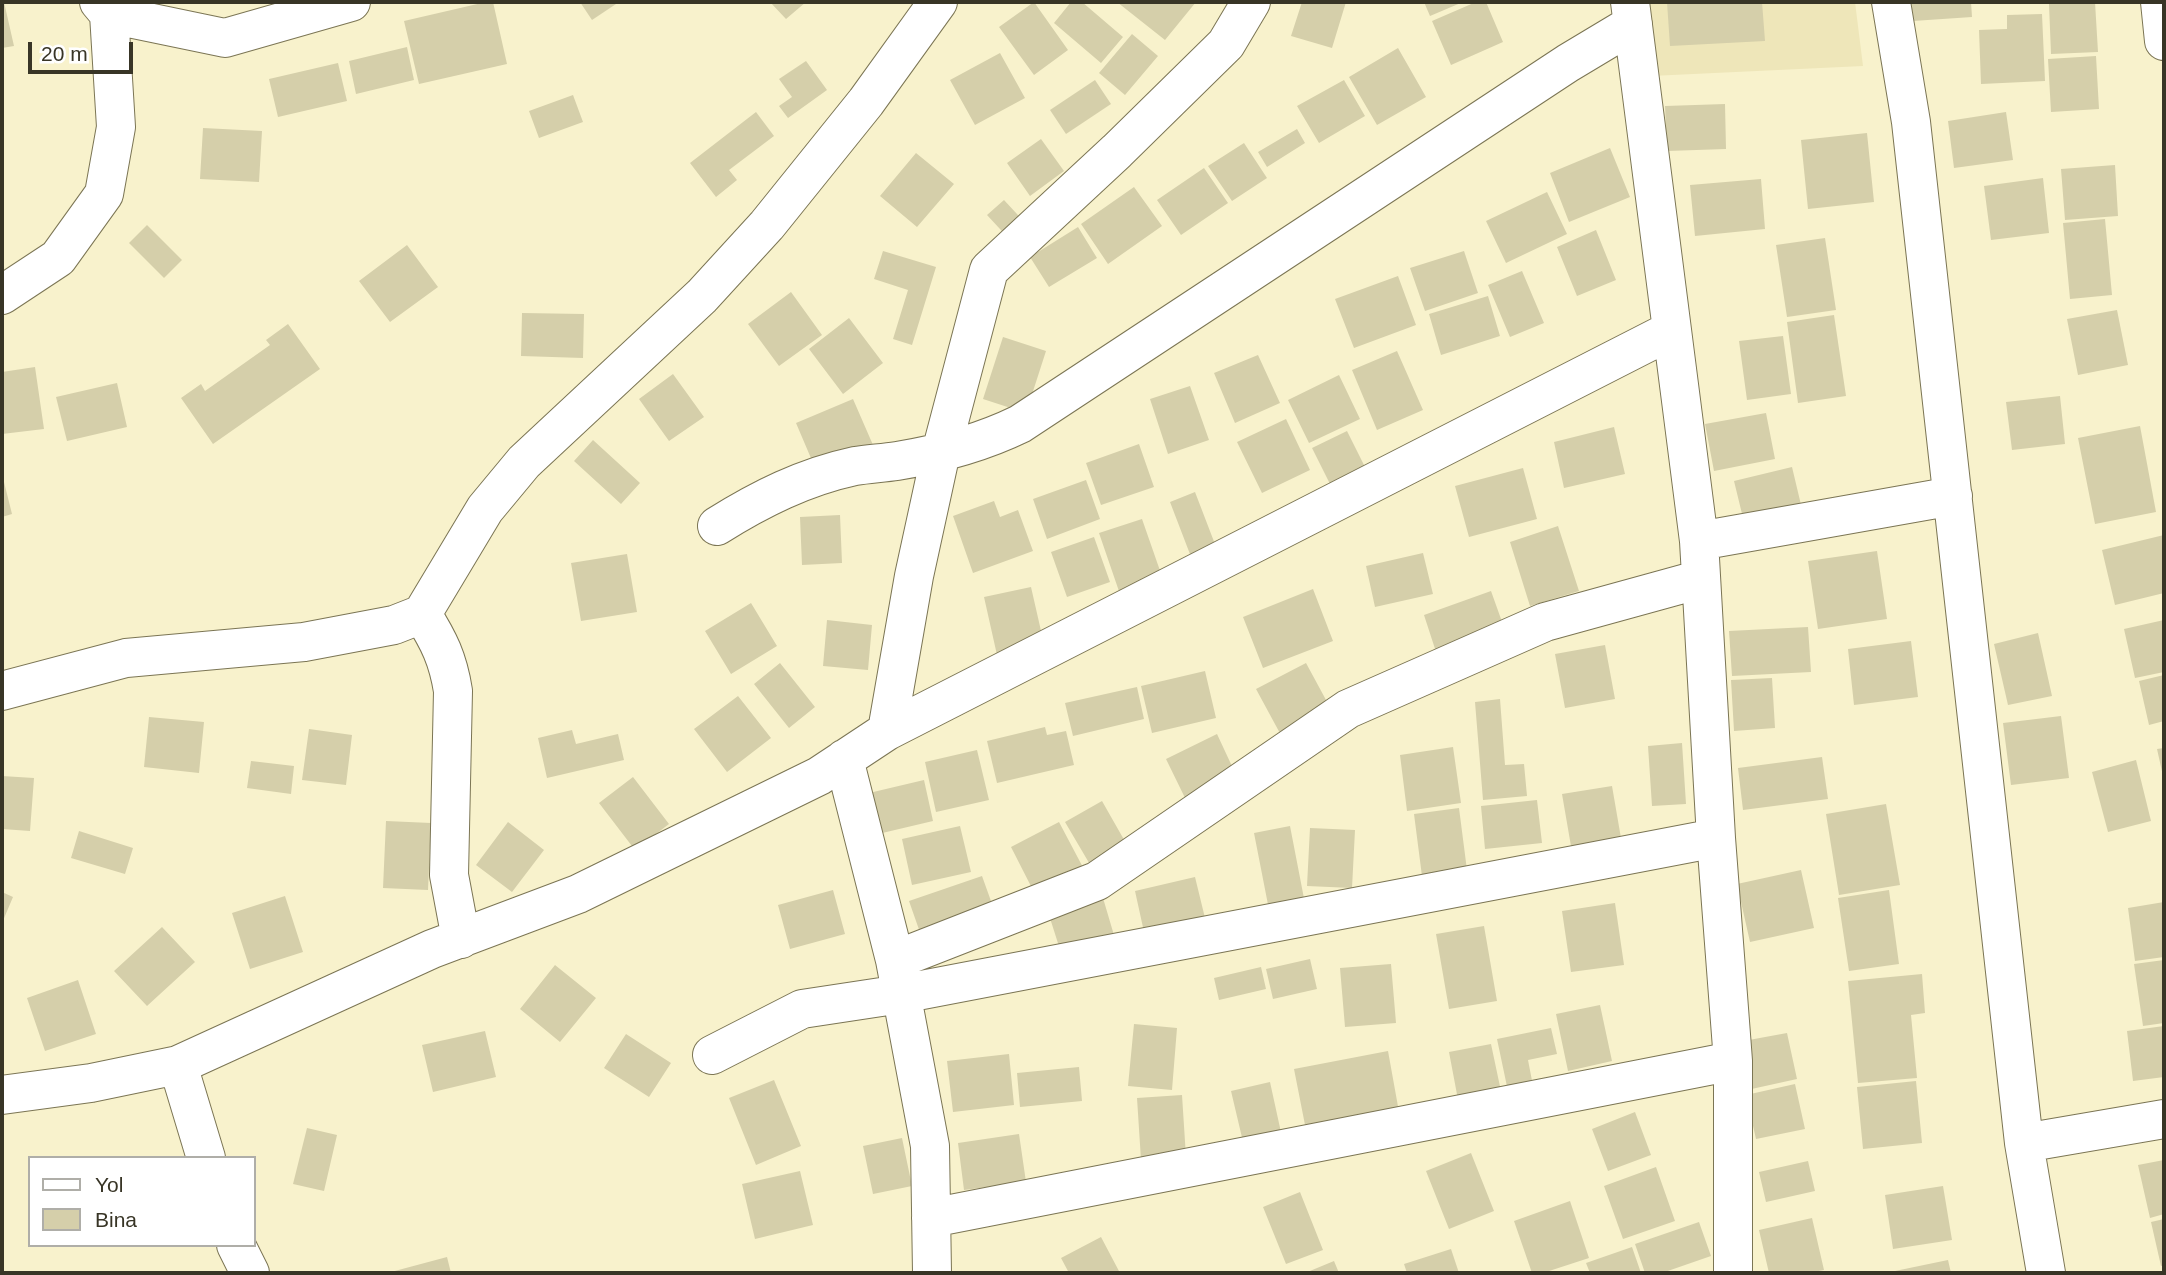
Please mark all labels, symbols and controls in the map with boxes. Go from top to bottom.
scale bar [32,28,136,72]
text: 20 m [41,42,88,65]
legend [28,1156,256,1247]
text: Yol [95,1173,123,1196]
text: Bina [95,1208,137,1231]

